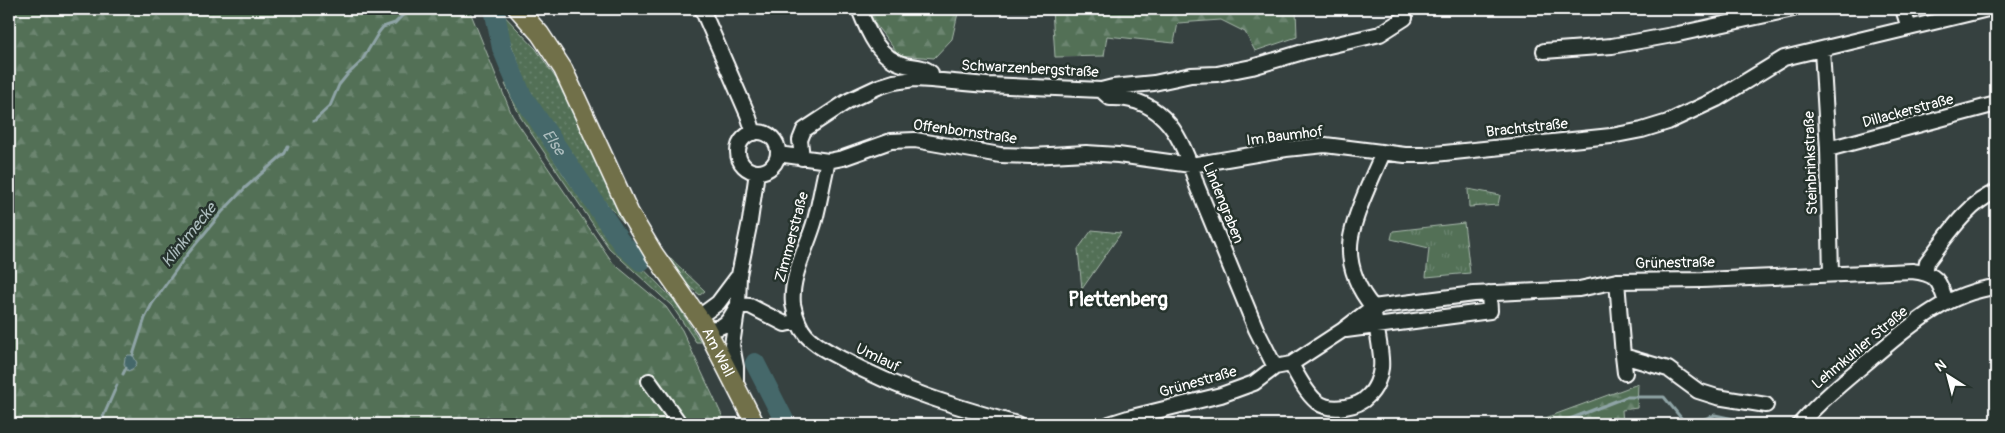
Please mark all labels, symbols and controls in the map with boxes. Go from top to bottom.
street label: Schwarzenbergstraße [961,56,1100,82]
street label: Dillackerstraße [1860,90,1956,132]
street label: Steinbrinkstraße [1800,110,1822,215]
street label: Brachtstraße [1485,114,1569,142]
street label: Offenbornstraße [912,115,1019,149]
street label: Im Baumhof [1245,122,1325,150]
water label: Else [538,126,571,161]
street label: Lindengraben [1198,160,1248,246]
street label: Zimmerstraße [771,189,813,284]
water label: Klinkmecke [157,197,222,271]
street label: Grünestraße [1635,253,1716,273]
district label: Plettenberg [1068,287,1168,312]
street label: Lehmkuhler Straße [1808,302,1912,394]
street label: Am Wall [698,324,739,380]
street label: Umlauf [853,339,903,377]
north arrow [1922,350,1972,400]
text: N [1932,356,1949,376]
street label: Grünestraße [1157,362,1239,402]

